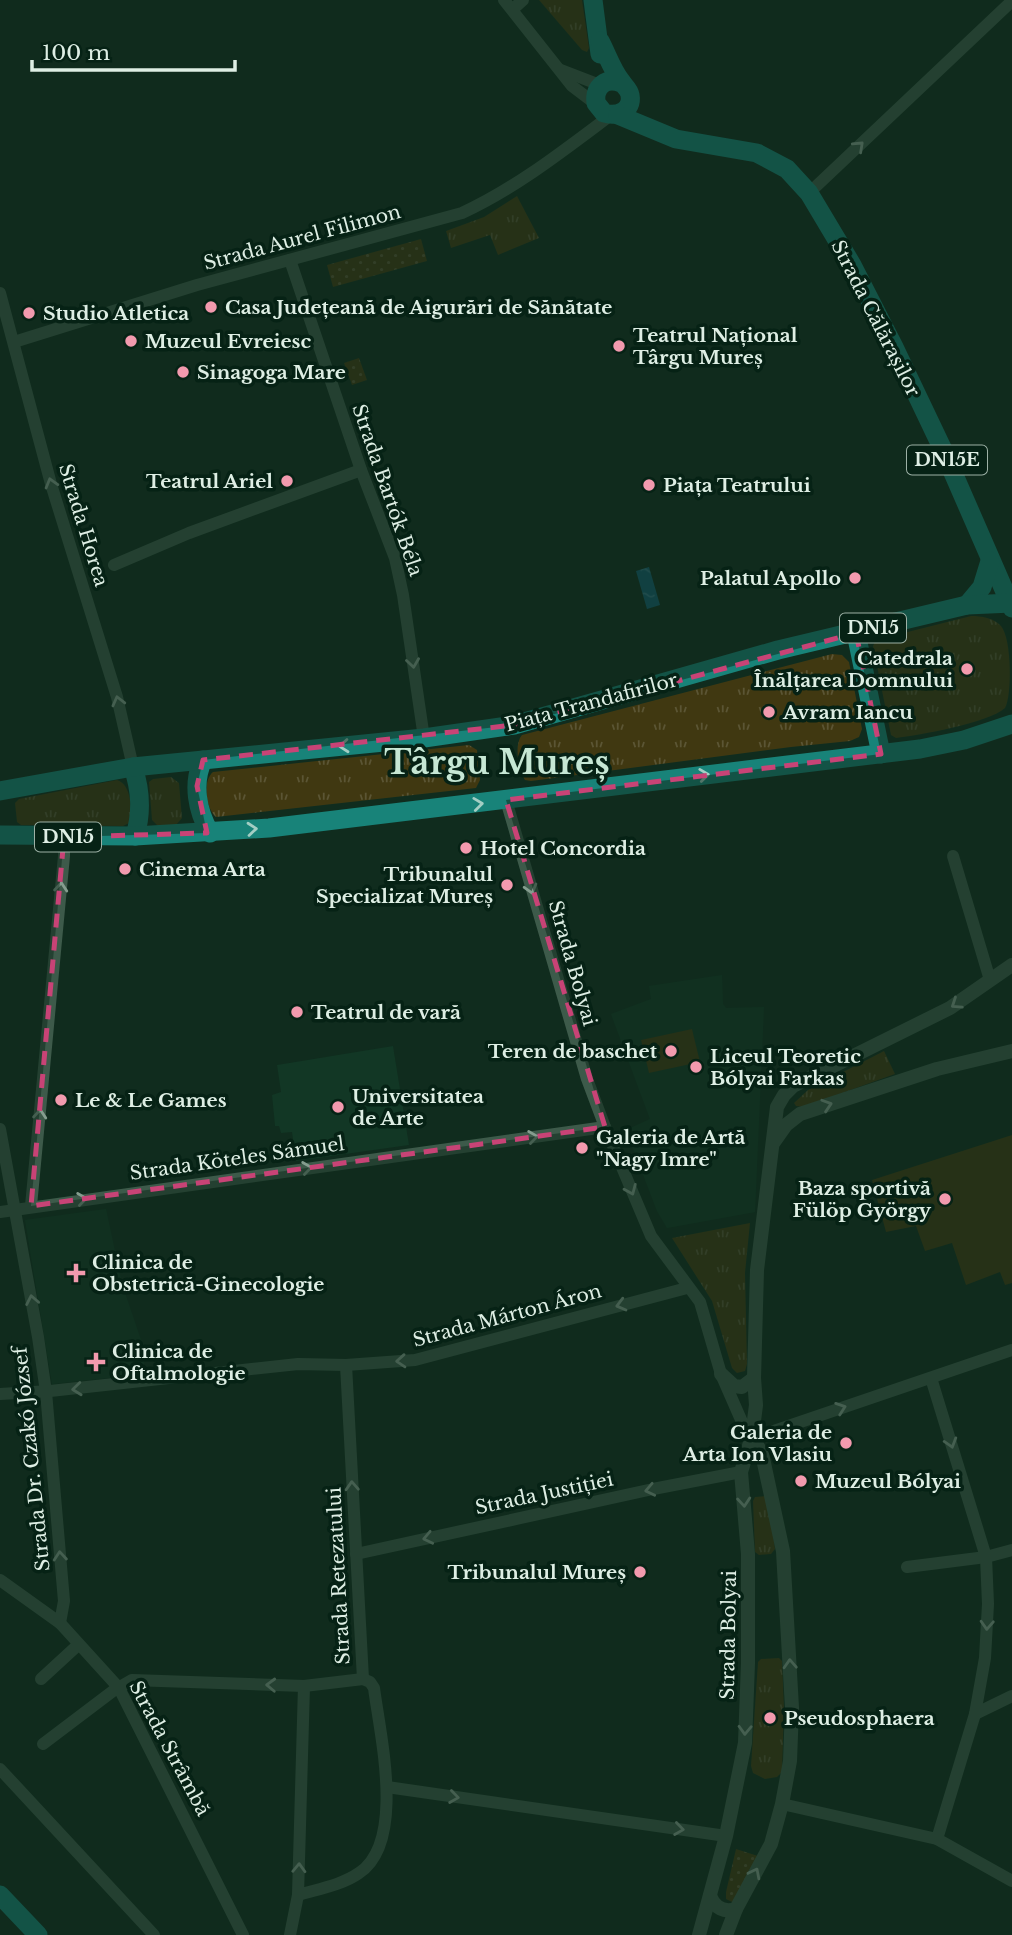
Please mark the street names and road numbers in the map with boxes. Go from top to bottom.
street label: Strada Aurel Filimon [201,200,403,275]
street label: Strada Călărașilor [826,236,925,400]
street label: Strada Bartók Béla [347,401,428,580]
road number: DN15E [907,446,987,474]
street label: Strada Horea [54,461,113,590]
road number: DN15 [840,614,906,642]
street label: Piața Trandafirilor [502,668,680,737]
road number: DN15 [35,822,101,852]
street label: Strada Bolyai [544,898,602,1029]
street label: Strada Köteles Sámuel [128,1132,346,1185]
street label: Strada Márton Áron [410,1279,604,1352]
street label: Strada Dr. Czakó József [8,1343,55,1572]
street label: Strada Justiției [473,1468,616,1519]
street label: Strada Retezatului [322,1486,355,1665]
street label: Strada Bolyai [716,1570,741,1700]
street label: Strada Strâmbă [124,1677,215,1820]

